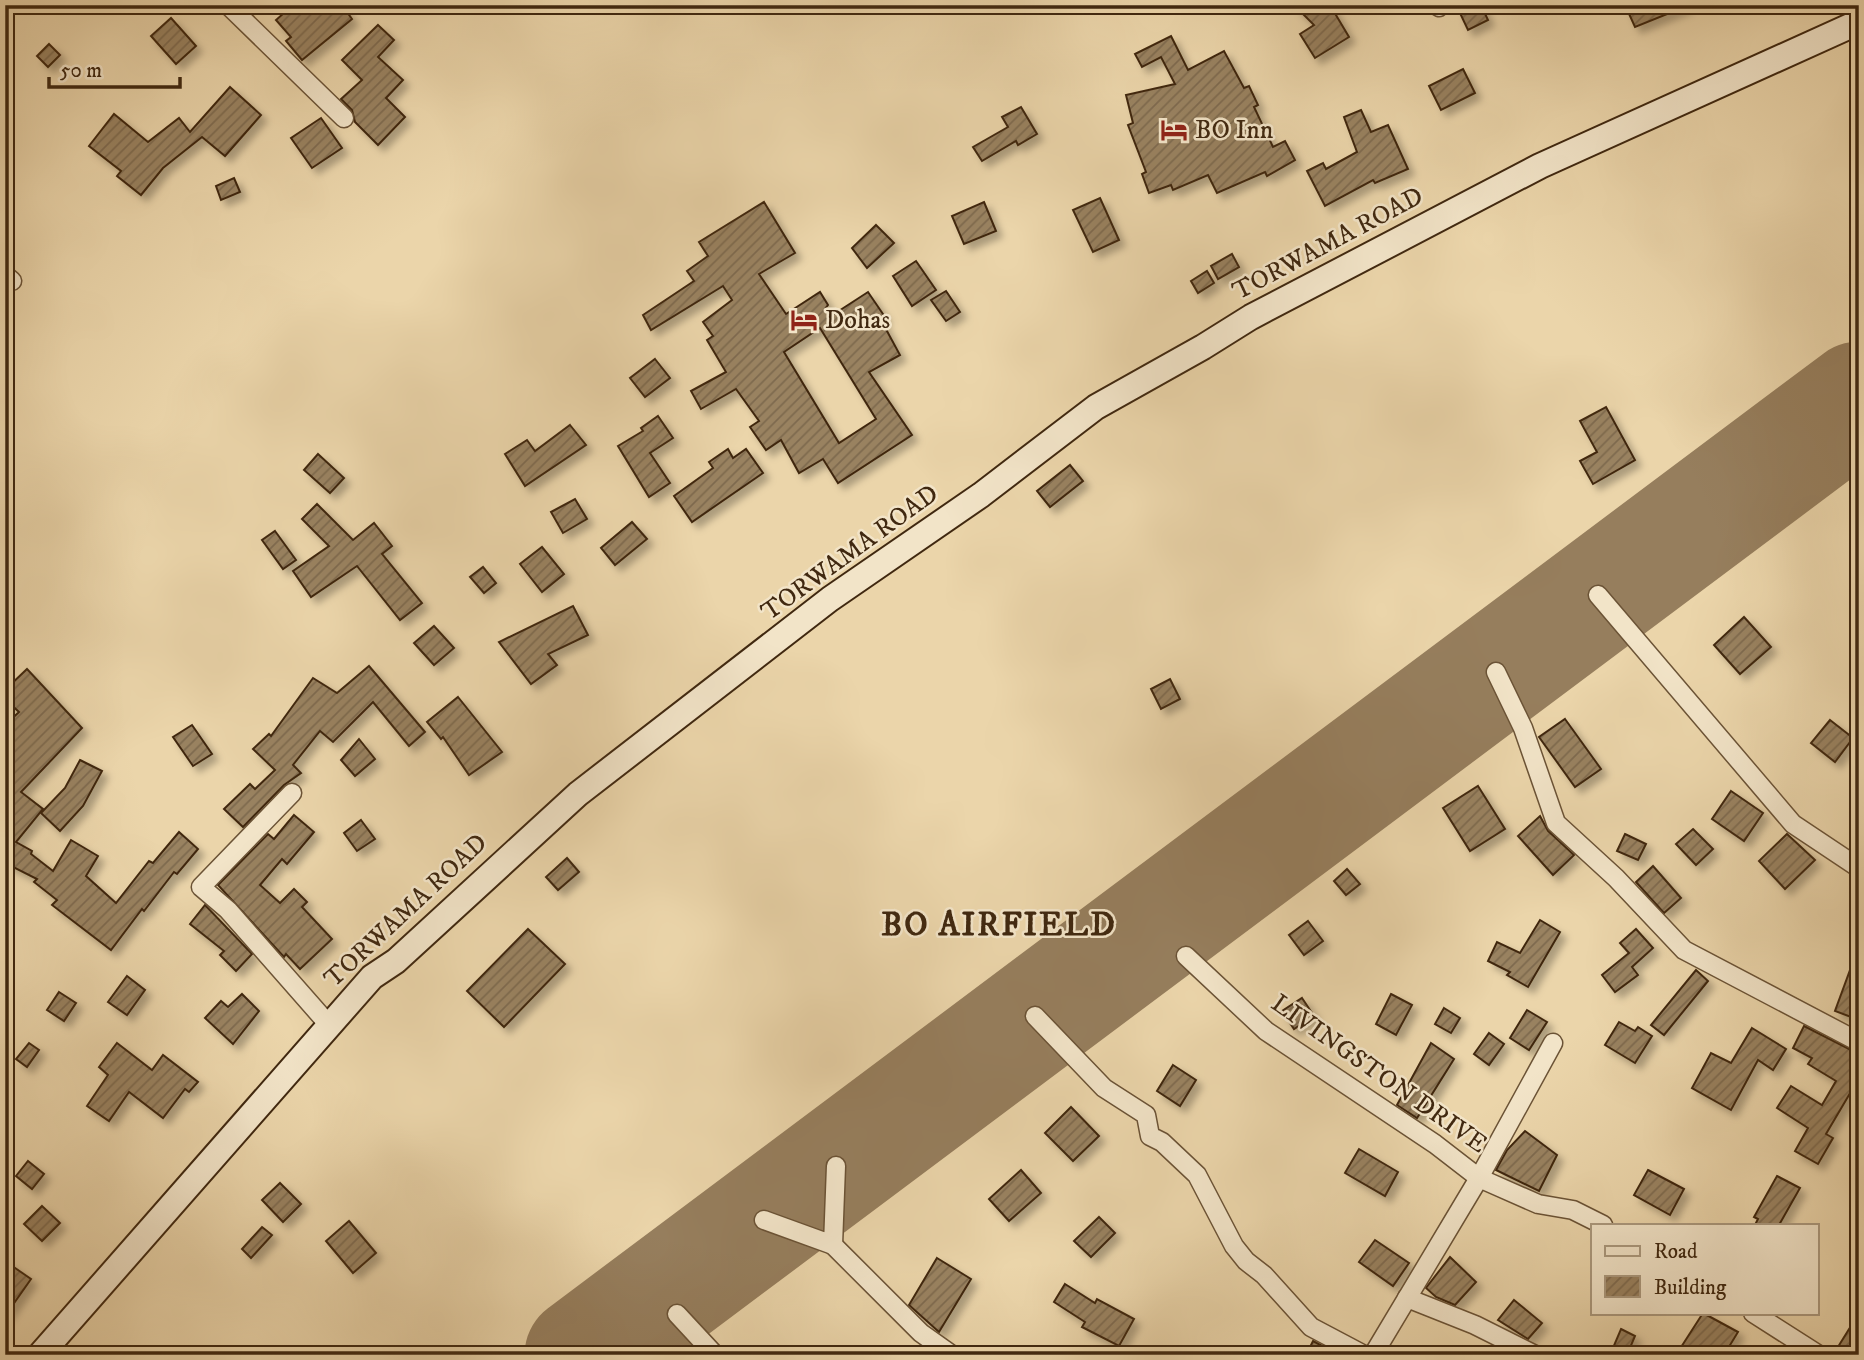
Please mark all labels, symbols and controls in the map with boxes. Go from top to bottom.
scale bar [49,46,180,90]
text: 50 m [60,58,102,84]
place label: BO Inn [1195,114,1274,147]
hotel icon: BO Inn [1159,115,1189,145]
street label: TORWAMA ROAD [1227,180,1429,308]
place label: Dohas [825,304,890,337]
hotel icon: Dohas [789,305,819,335]
street label: TORWAMA ROAD [755,478,945,628]
street label: TORWAMA ROAD [317,827,495,995]
district label: BO AIRFIELD [881,905,1117,946]
street label: LIVINGSTON DRIVE [1265,987,1493,1161]
legend [1591,1224,1818,1314]
text: Road [1654,1239,1698,1265]
text: Building [1654,1275,1727,1301]

